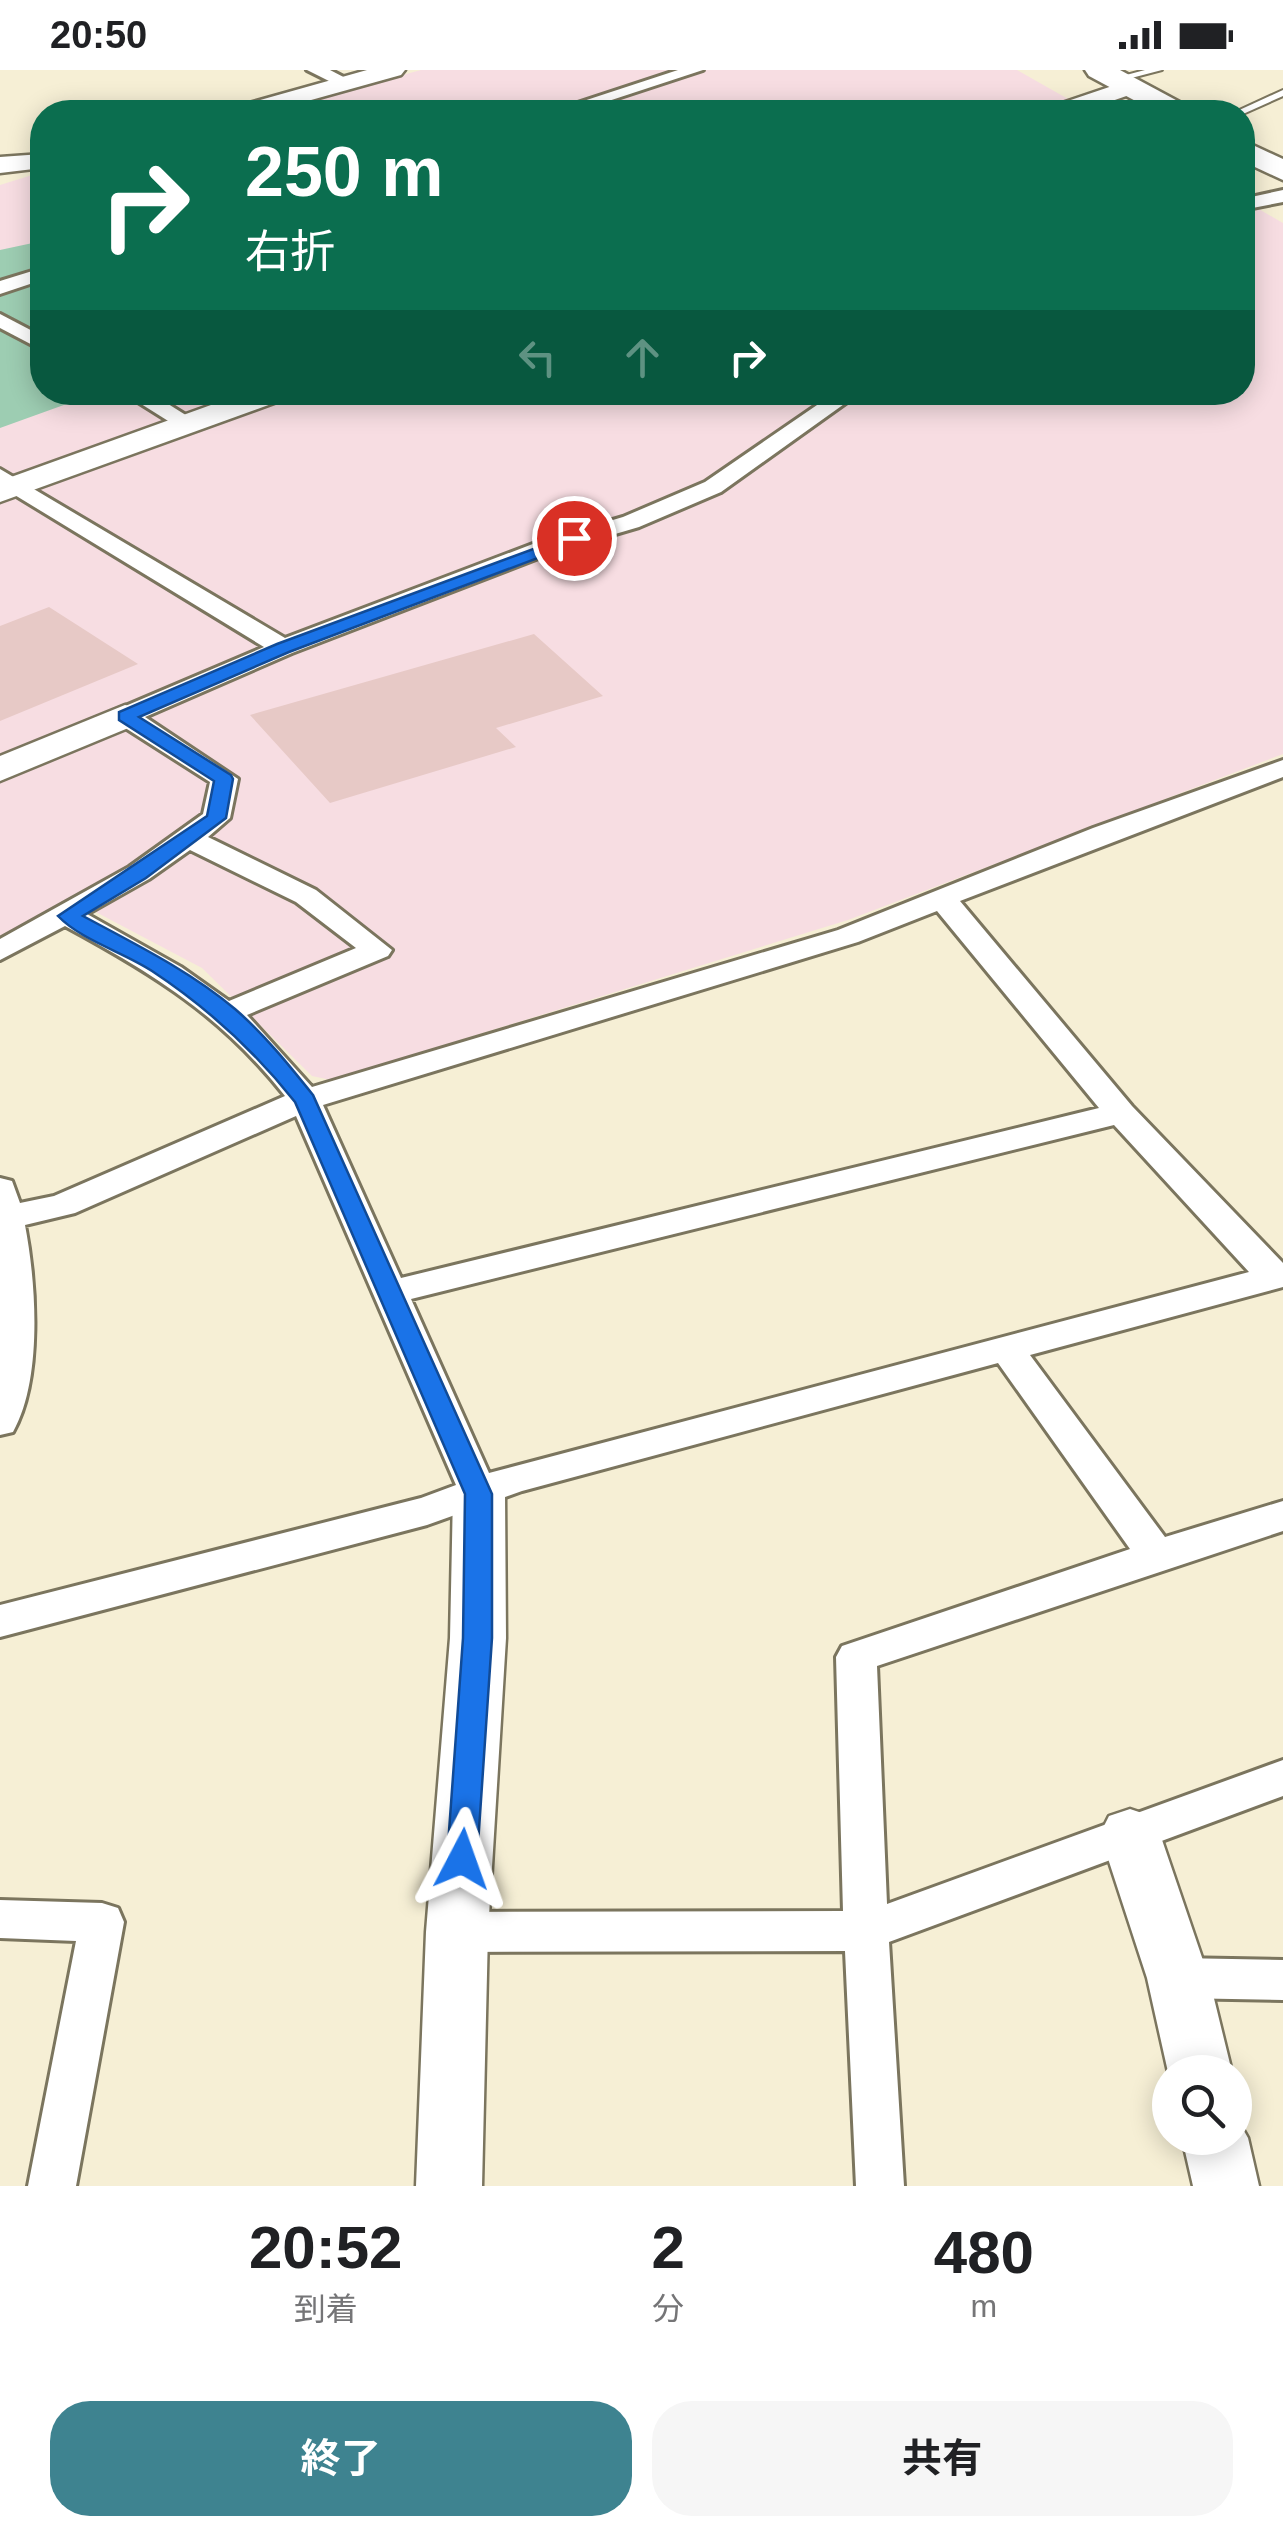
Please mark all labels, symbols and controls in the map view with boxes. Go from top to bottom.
text: 20:50 [50,14,147,56]
text: 250 m [245,133,443,211]
icon: right [80,140,210,270]
text: 右折 [245,226,335,277]
icon: left [510,330,565,385]
icon: ahead [615,330,670,385]
icon: right [720,330,775,385]
pin [532,496,617,581]
icon: arrive [547,511,602,566]
position arrow [410,1807,514,1911]
map controls [1152,2055,1252,2155]
button: search [1152,2055,1252,2155]
text: 20:52 [249,2214,402,2281]
text: 2 [651,2214,685,2281]
text: 480 [934,2219,1034,2286]
text: m [971,2288,997,2324]
text: 到着 [294,2291,358,2327]
text: 分 [652,2291,684,2327]
button: 終了 [50,2401,632,2516]
button: 共有 [652,2401,1233,2516]

